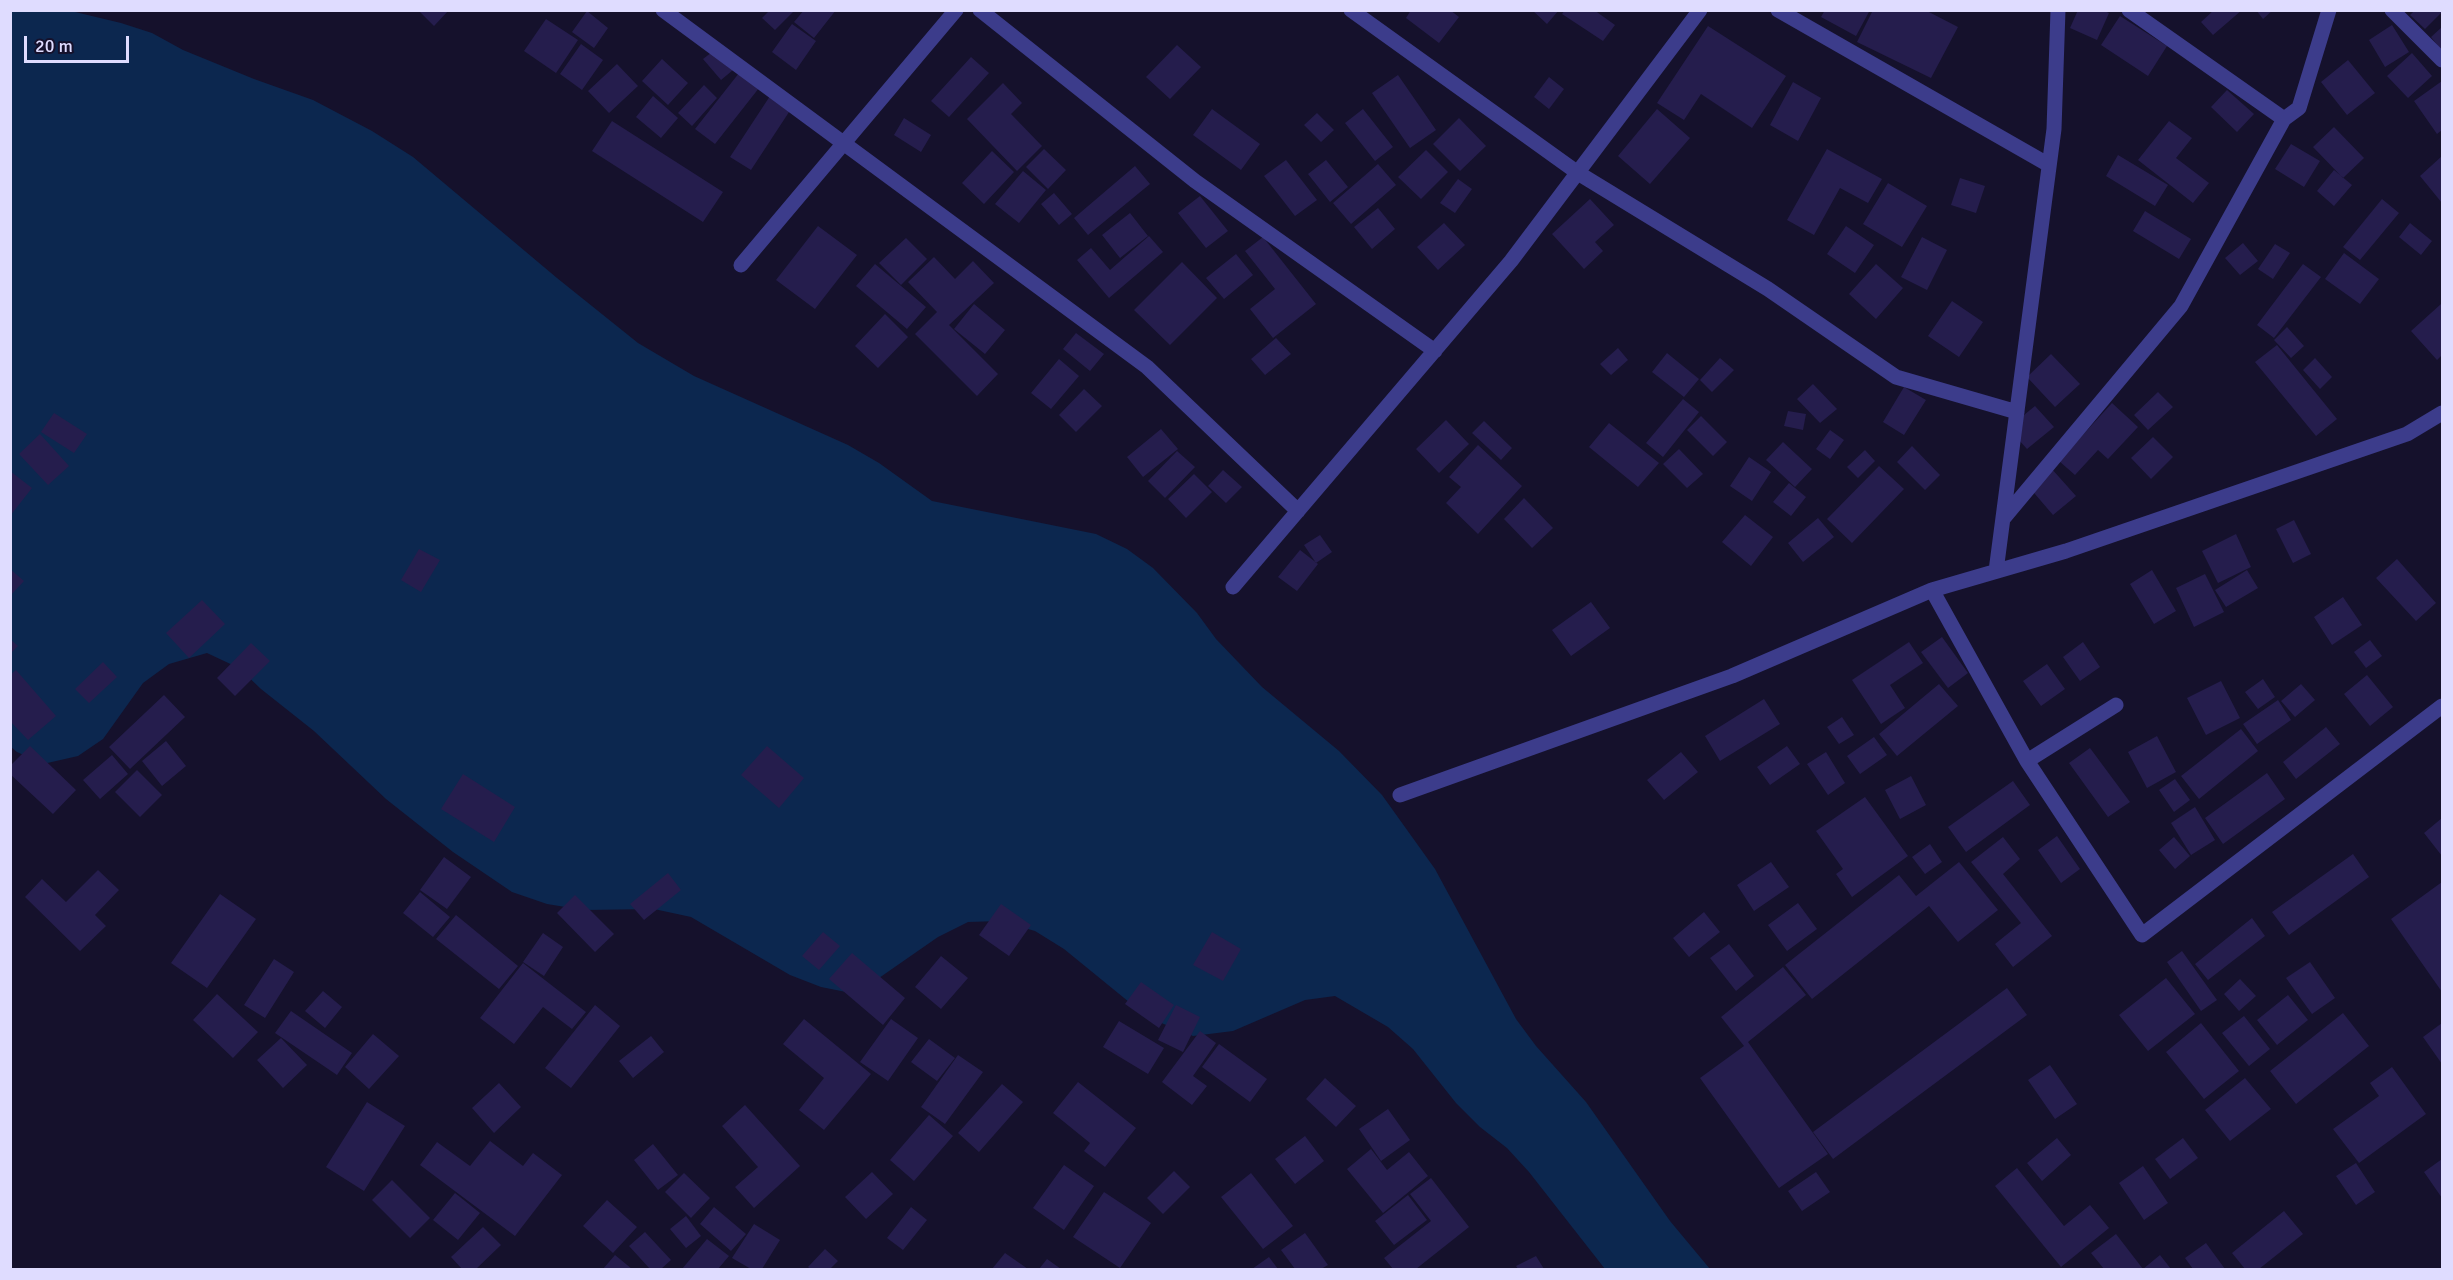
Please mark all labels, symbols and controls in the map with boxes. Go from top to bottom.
scale bar [27,24,132,62]
text: 20 m [35,35,73,57]

